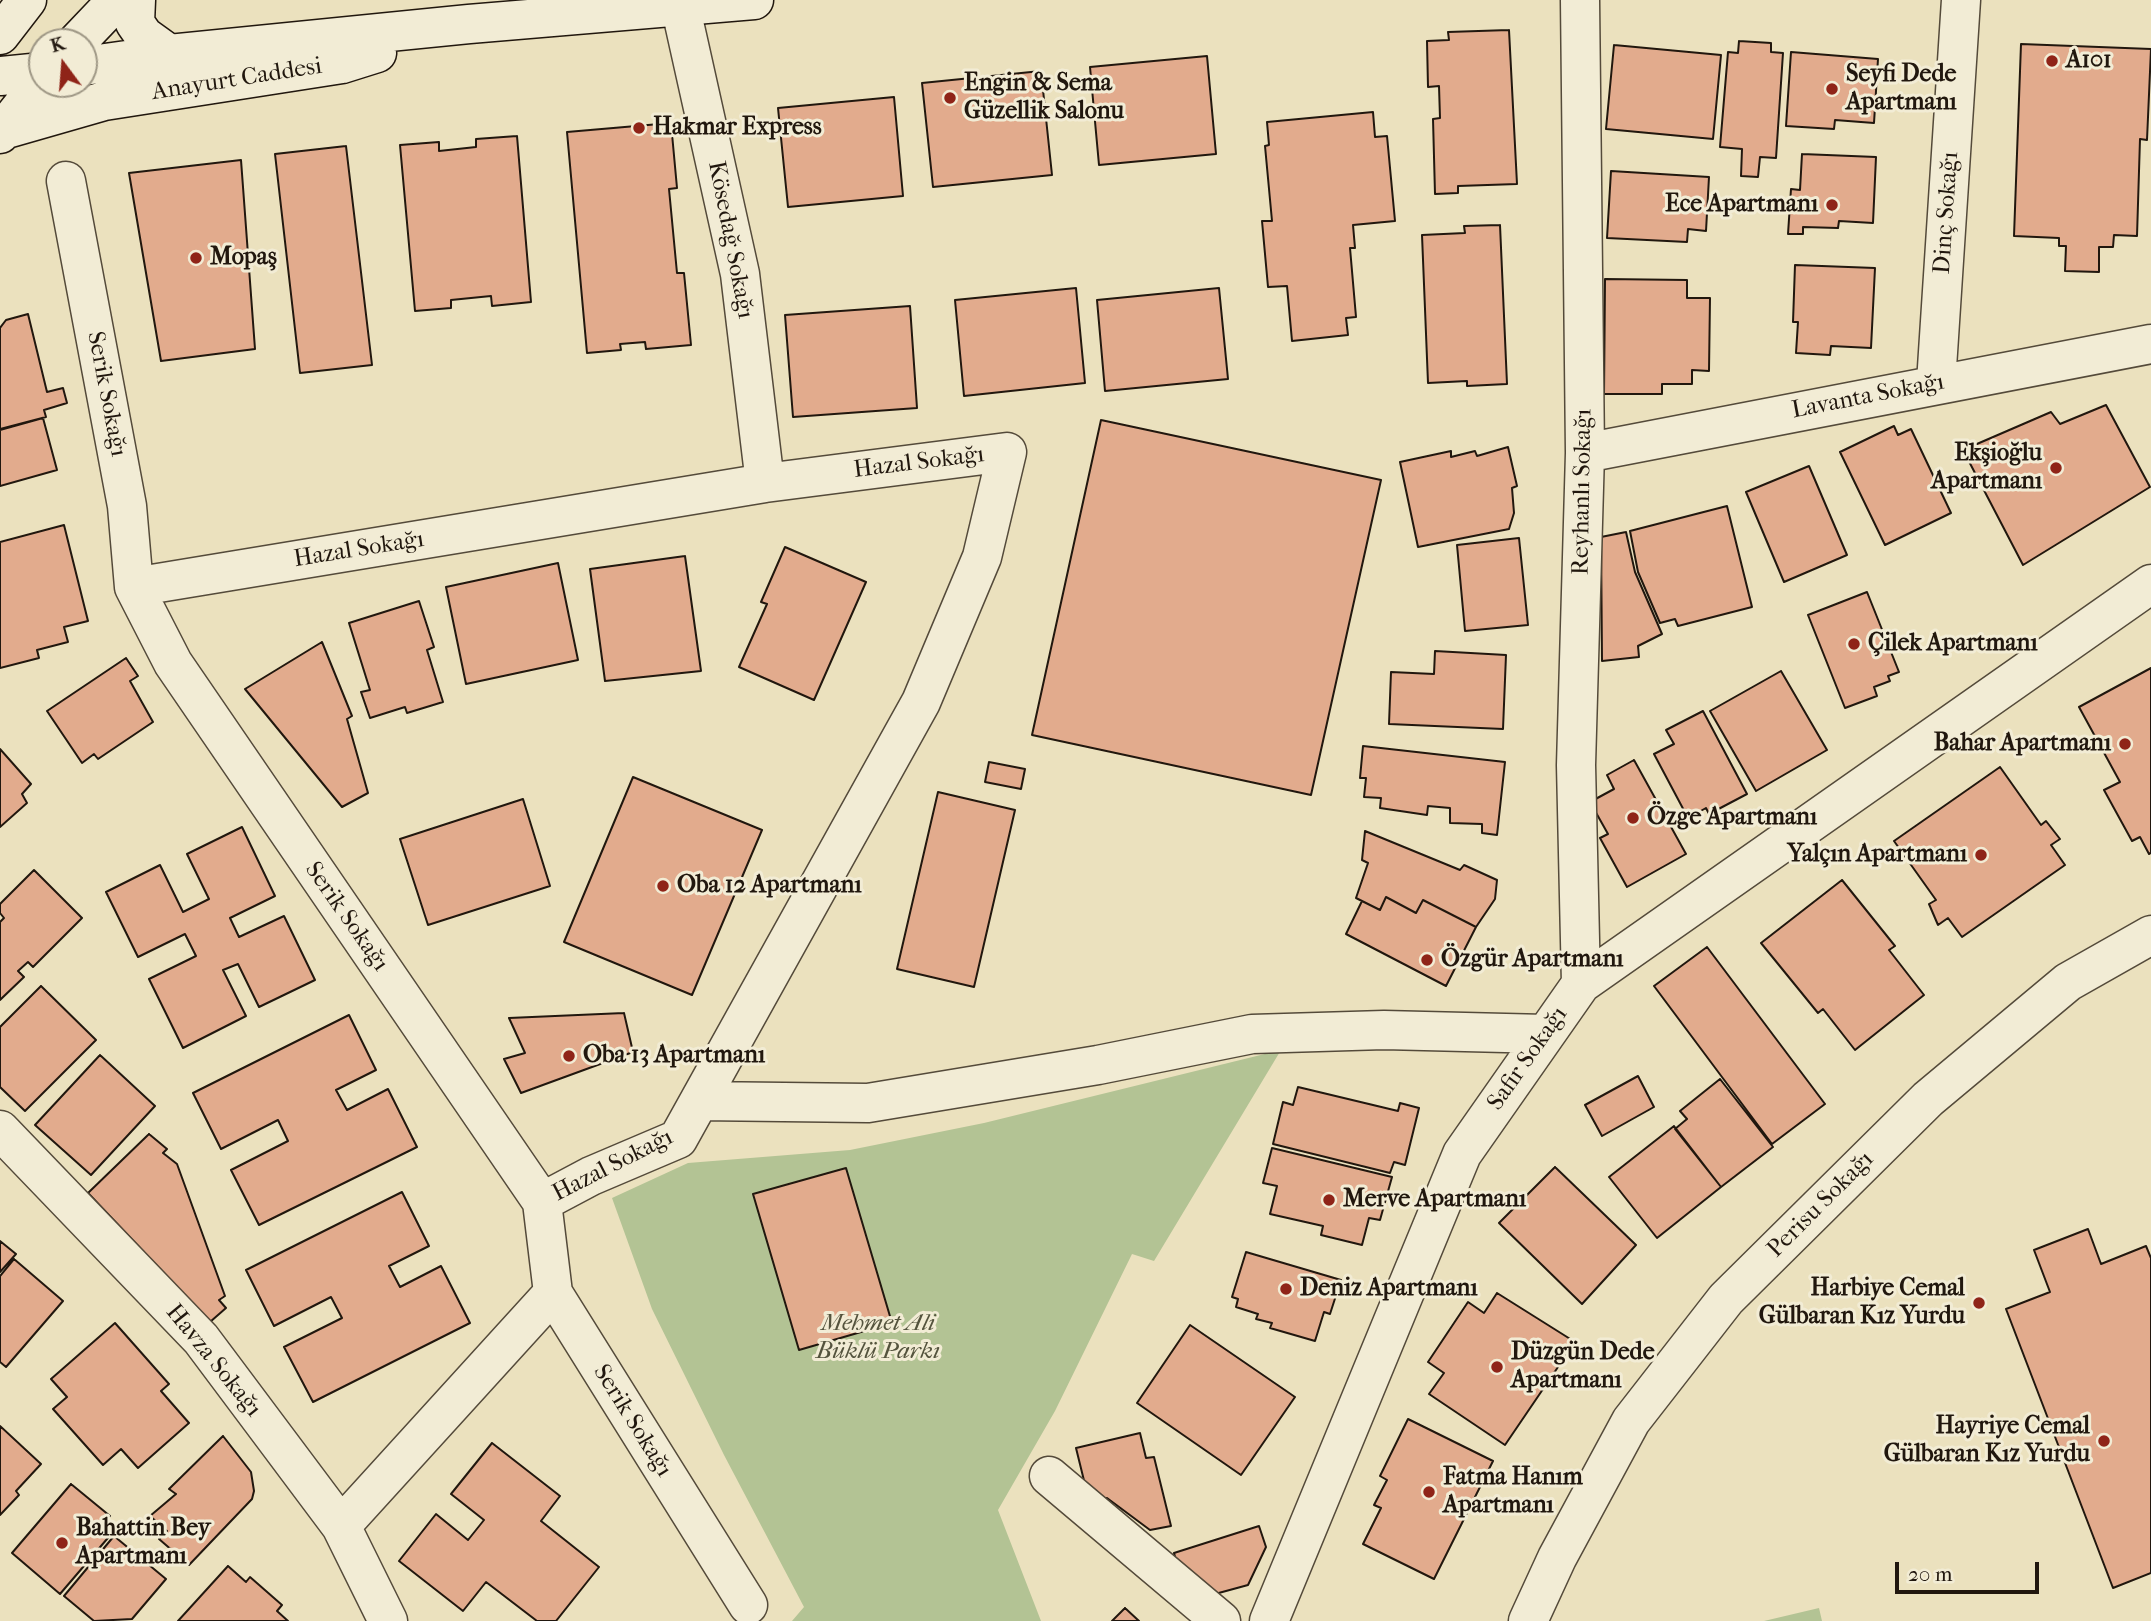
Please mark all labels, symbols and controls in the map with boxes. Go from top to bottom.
north arrow [28,28,98,98]
text: K [48,32,67,57]
place label: A101 [2066,47,2112,75]
street label: Anayurt Caddesi [150,52,324,108]
marker: A101 [2044,53,2060,69]
place label: Seyfi Dede Apartmanı [1846,61,1957,117]
place label: Engin & Sema Güzellik Salonu [964,70,1124,126]
marker: Seyfi Dede Apartmanı [1824,81,1840,97]
marker: Engin & Sema Güzellik Salonu [942,90,958,106]
place label: Hakmar Express [653,114,822,142]
marker: Hakmar Express [631,120,647,136]
street label: Dinç Sokağı [1928,151,1966,275]
street label: Kösedağ Sokağı [701,159,759,321]
place label: Ece Apartmanı [1665,191,1818,219]
marker: Ece Apartmanı [1824,197,1840,213]
place label: Mopaş [210,244,277,272]
marker: Mopaş [188,250,204,266]
street label: Serik Sokağı [80,329,132,459]
street label: Lavanta Sokağı [1789,368,1947,426]
street label: Reyhanlı Sokağı [1567,409,1599,575]
place label: Ekşioğlu Apartmanı [1931,440,2042,496]
street label: Hazal Sokağı [852,441,986,485]
marker: Ekşioğlu Apartmanı [2048,460,2064,476]
street label: Hazal Sokağı [292,526,426,574]
place label: Çilek Apartmanı [1868,630,2038,658]
marker: Çilek Apartmanı [1846,636,1862,652]
place label: Bahar Apartmanı [1934,730,2111,758]
marker: Bahar Apartmanı [2117,736,2133,752]
place label: Özge Apartmanı [1647,804,1817,832]
marker: Özge Apartmanı [1625,810,1641,826]
place label: Yalçın Apartmanı [1788,841,1967,869]
marker: Yalçın Apartmanı [1973,847,1989,863]
street label: Serik Sokağı [298,857,394,977]
place label: Oba 12 Apartmanı [677,872,862,900]
marker: Oba 12 Apartmanı [655,878,671,894]
place label: Özgür Apartmanı [1441,946,1623,974]
marker: Özgür Apartmanı [1419,952,1435,968]
street label: Safir Sokağı [1482,1002,1574,1116]
place label: Oba 13 Apartmanı [583,1042,765,1070]
marker: Oba 13 Apartmanı [561,1048,577,1064]
street label: Hazal Sokağı [548,1123,678,1209]
street label: Perisu Sokağı [1762,1146,1880,1264]
place label: Merve Apartmanı [1343,1186,1526,1214]
marker: Merve Apartmanı [1321,1192,1337,1208]
place label: Deniz Apartmanı [1300,1275,1478,1303]
place label: Harbiye Cemal Gülbaran Kız Yurdu [1759,1275,1965,1331]
marker: Deniz Apartmanı [1278,1281,1294,1297]
marker: Harbiye Cemal Gülbaran Kız Yurdu [1971,1295,1987,1311]
street label: Havza Sokağı [159,1299,267,1423]
park label: Mehmet Ali Büklü Parkı [816,1310,940,1366]
place label: Düzgün Dede Apartmanı [1511,1339,1655,1395]
marker: Düzgün Dede Apartmanı [1489,1359,1505,1375]
street label: Serik Sokağı [586,1360,678,1482]
place label: Hayriye Cemal Gülbaran Kız Yurdu [1884,1413,2090,1469]
marker: Hayriye Cemal Gülbaran Kız Yurdu [2096,1433,2112,1449]
place label: Fatma Hanım Apartmanı [1443,1464,1583,1520]
marker: Fatma Hanım Apartmanı [1421,1484,1437,1500]
place label: Bahattin Bey Apartmanı [76,1515,210,1571]
marker: Bahattin Bey Apartmanı [54,1535,70,1551]
scale bar [1899,1548,2042,1592]
text: 20 m [1908,1562,1952,1586]

